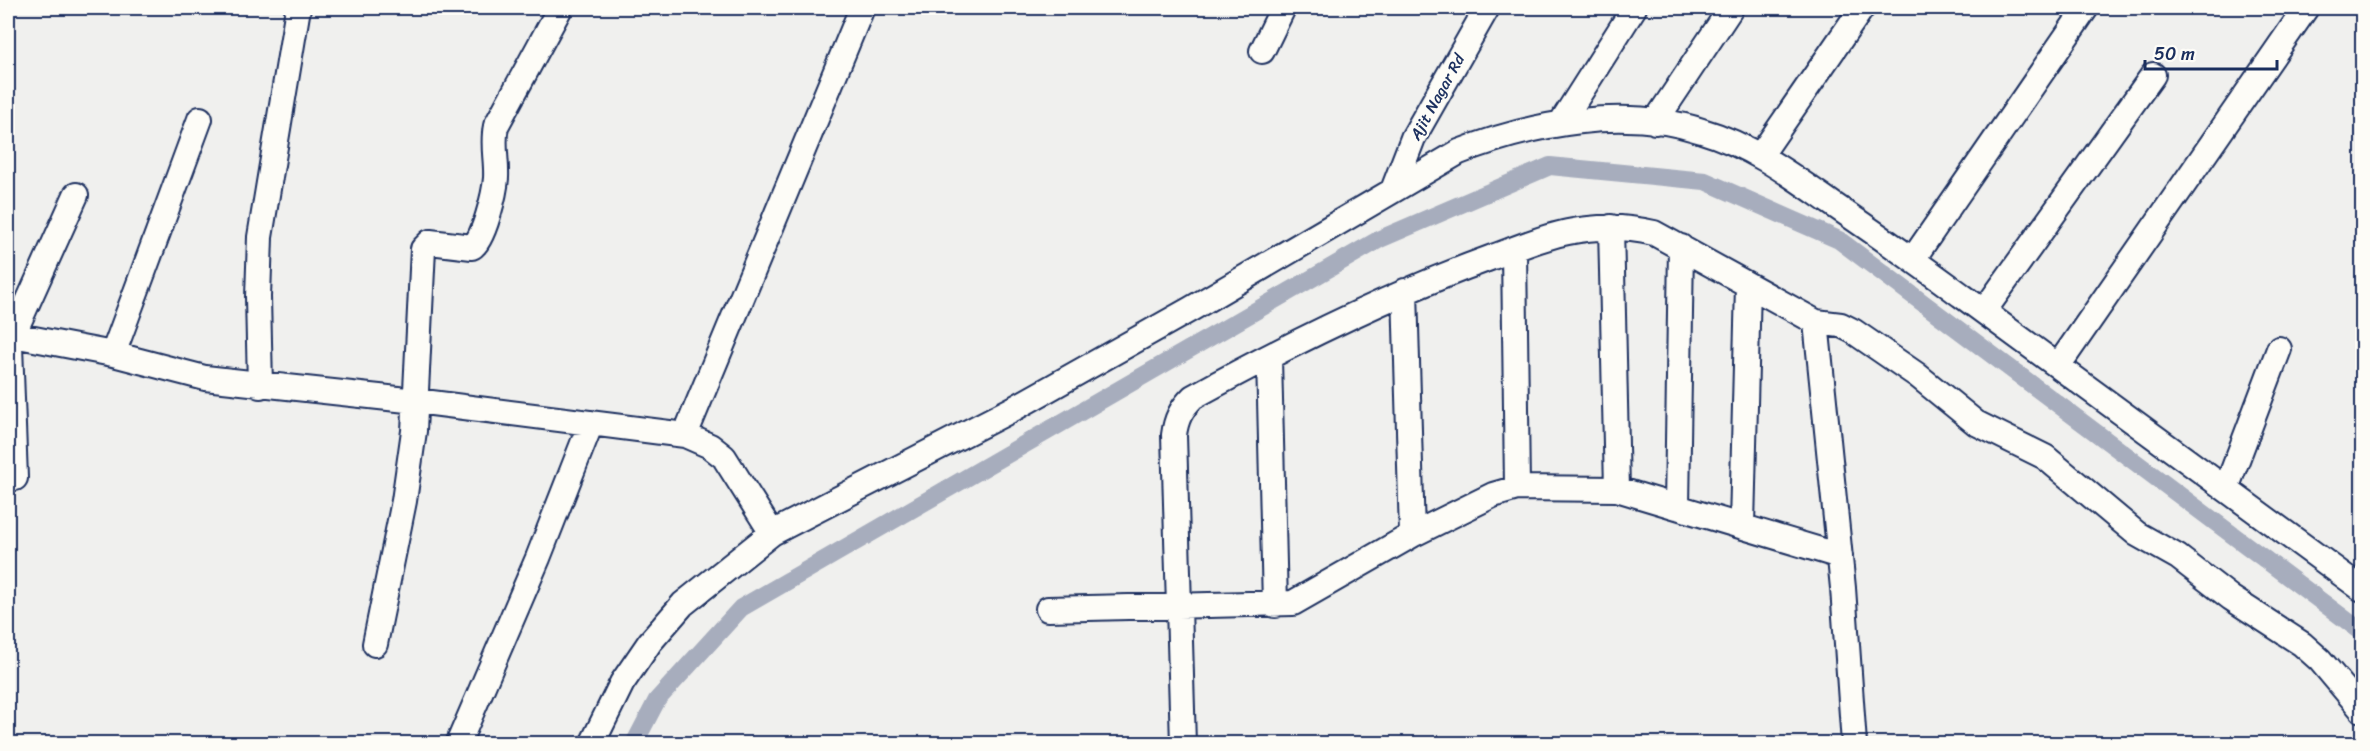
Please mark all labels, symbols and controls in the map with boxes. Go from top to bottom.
scale bar [2145,33,2277,71]
text: 50 m [2154,38,2195,70]
street label: Ajit Nagar Rd [1401,47,1474,147]

